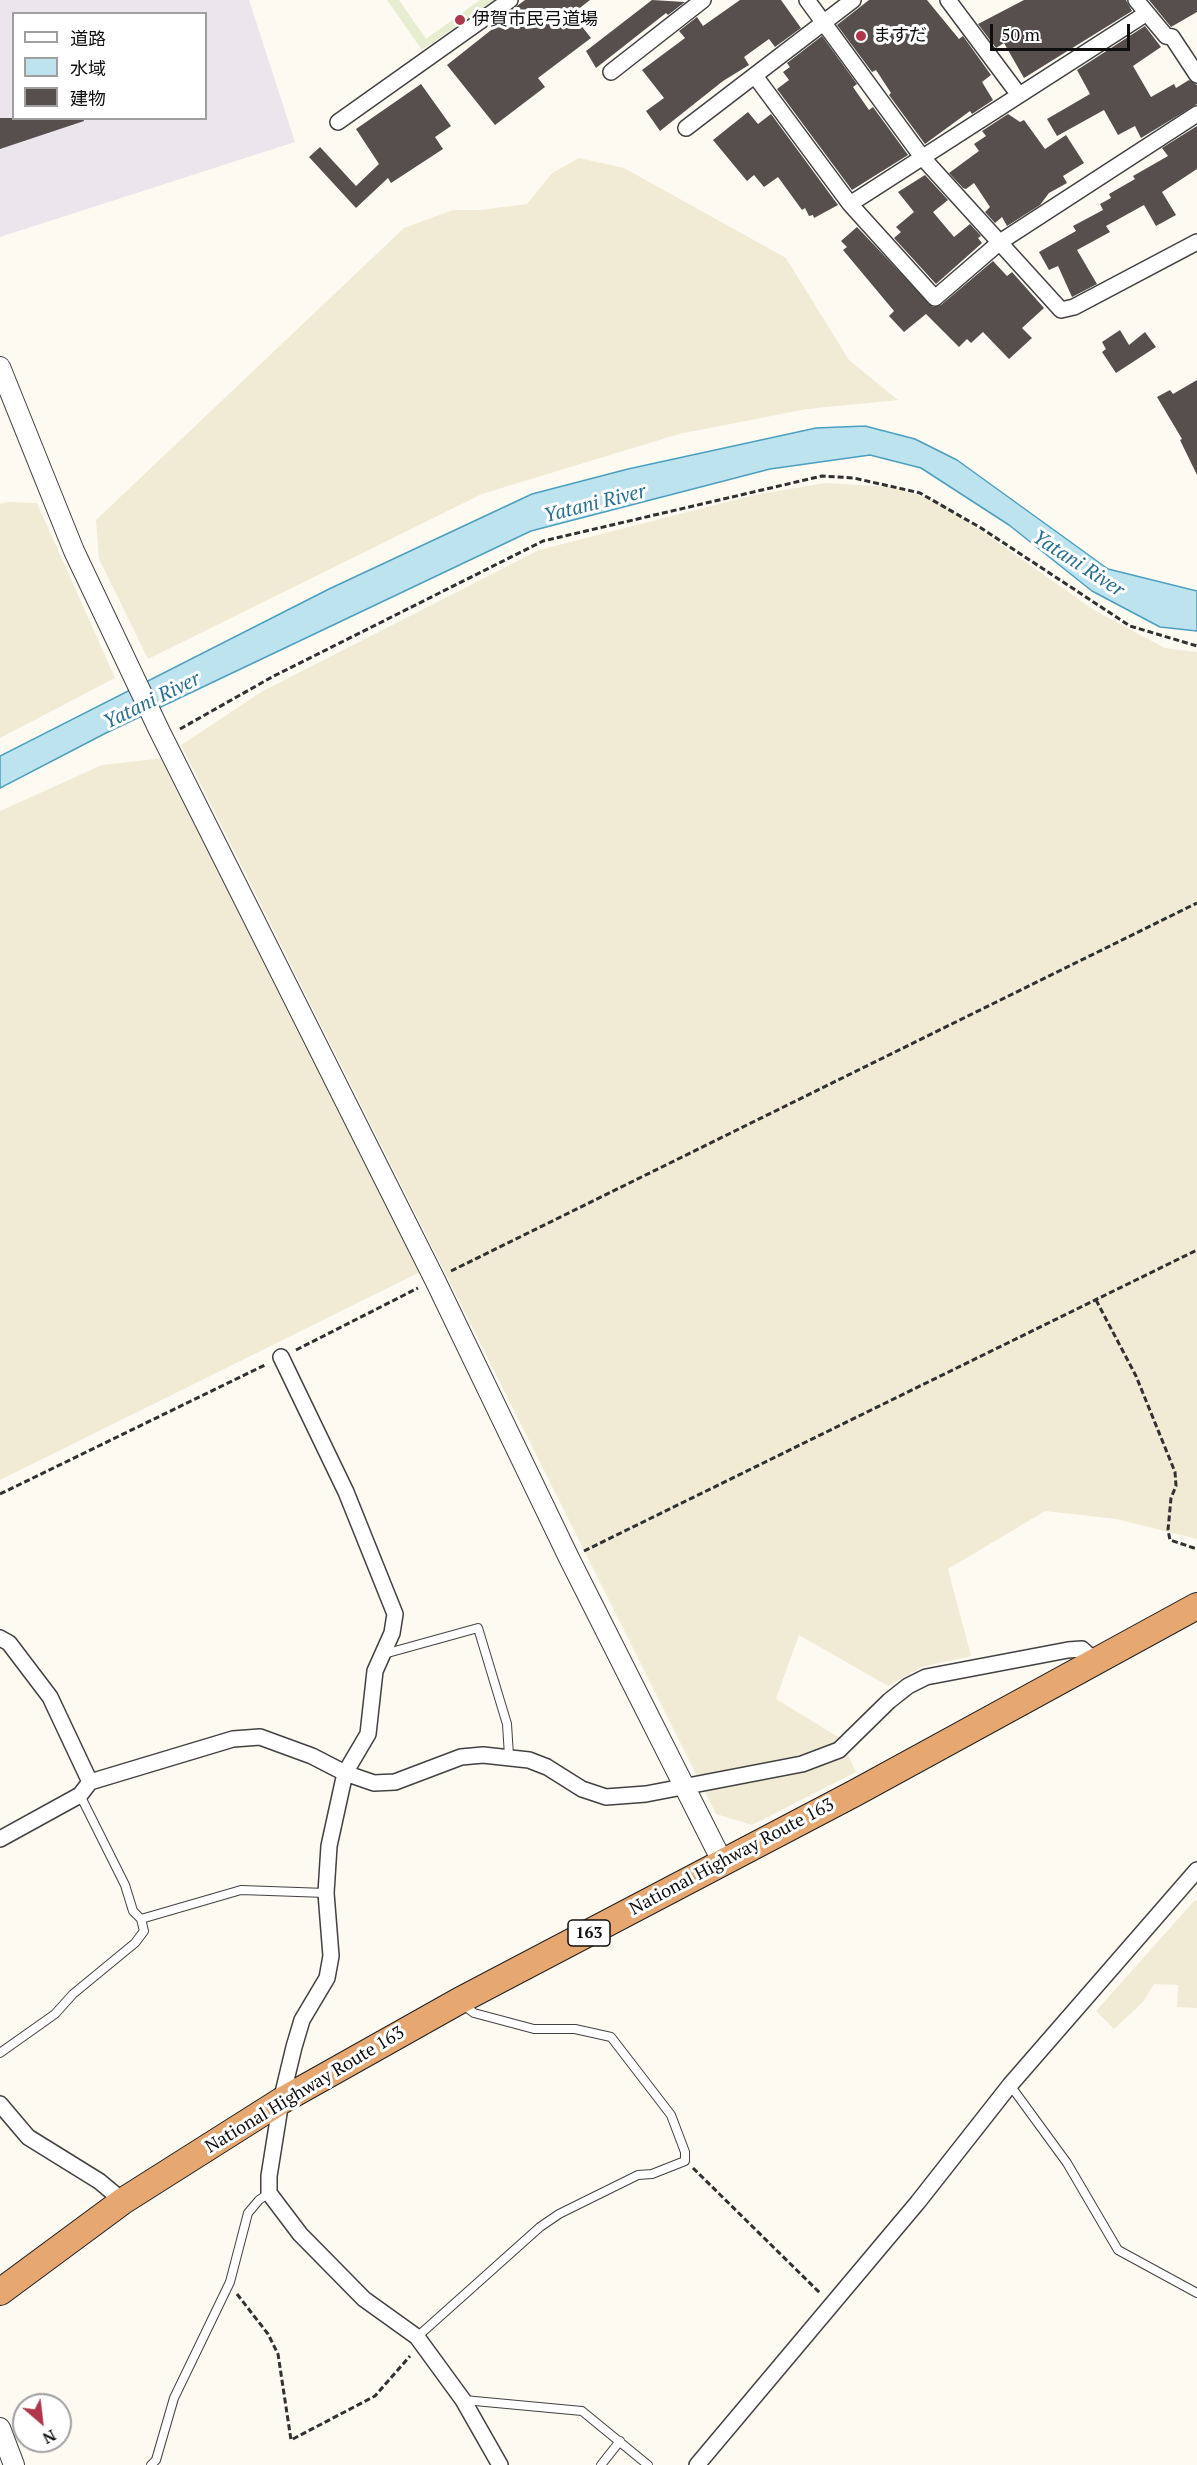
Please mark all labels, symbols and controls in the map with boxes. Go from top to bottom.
place label: 伊賀市民弓道場 [472,9,598,31]
legend [12,12,207,120]
scale bar [993,12,1132,50]
marker: 伊賀市民弓道場 [453,13,467,27]
text: 50 m [1001,22,1040,46]
place label: ますだ [873,25,927,47]
text: 道路 [70,26,106,50]
marker: ますだ [854,29,868,43]
text: 水域 [70,56,106,80]
text: 建物 [70,86,106,110]
water label: Yatani River [541,480,649,528]
water label: Yatani River [1028,526,1128,602]
water label: Yatani River [100,667,204,735]
street label: National Highway Route 163 [626,1794,838,1920]
road number: 163 [568,1920,610,1946]
street label: National Highway Route 163 [202,2022,408,2158]
north arrow [12,2393,72,2453]
text: N [39,2425,60,2450]

